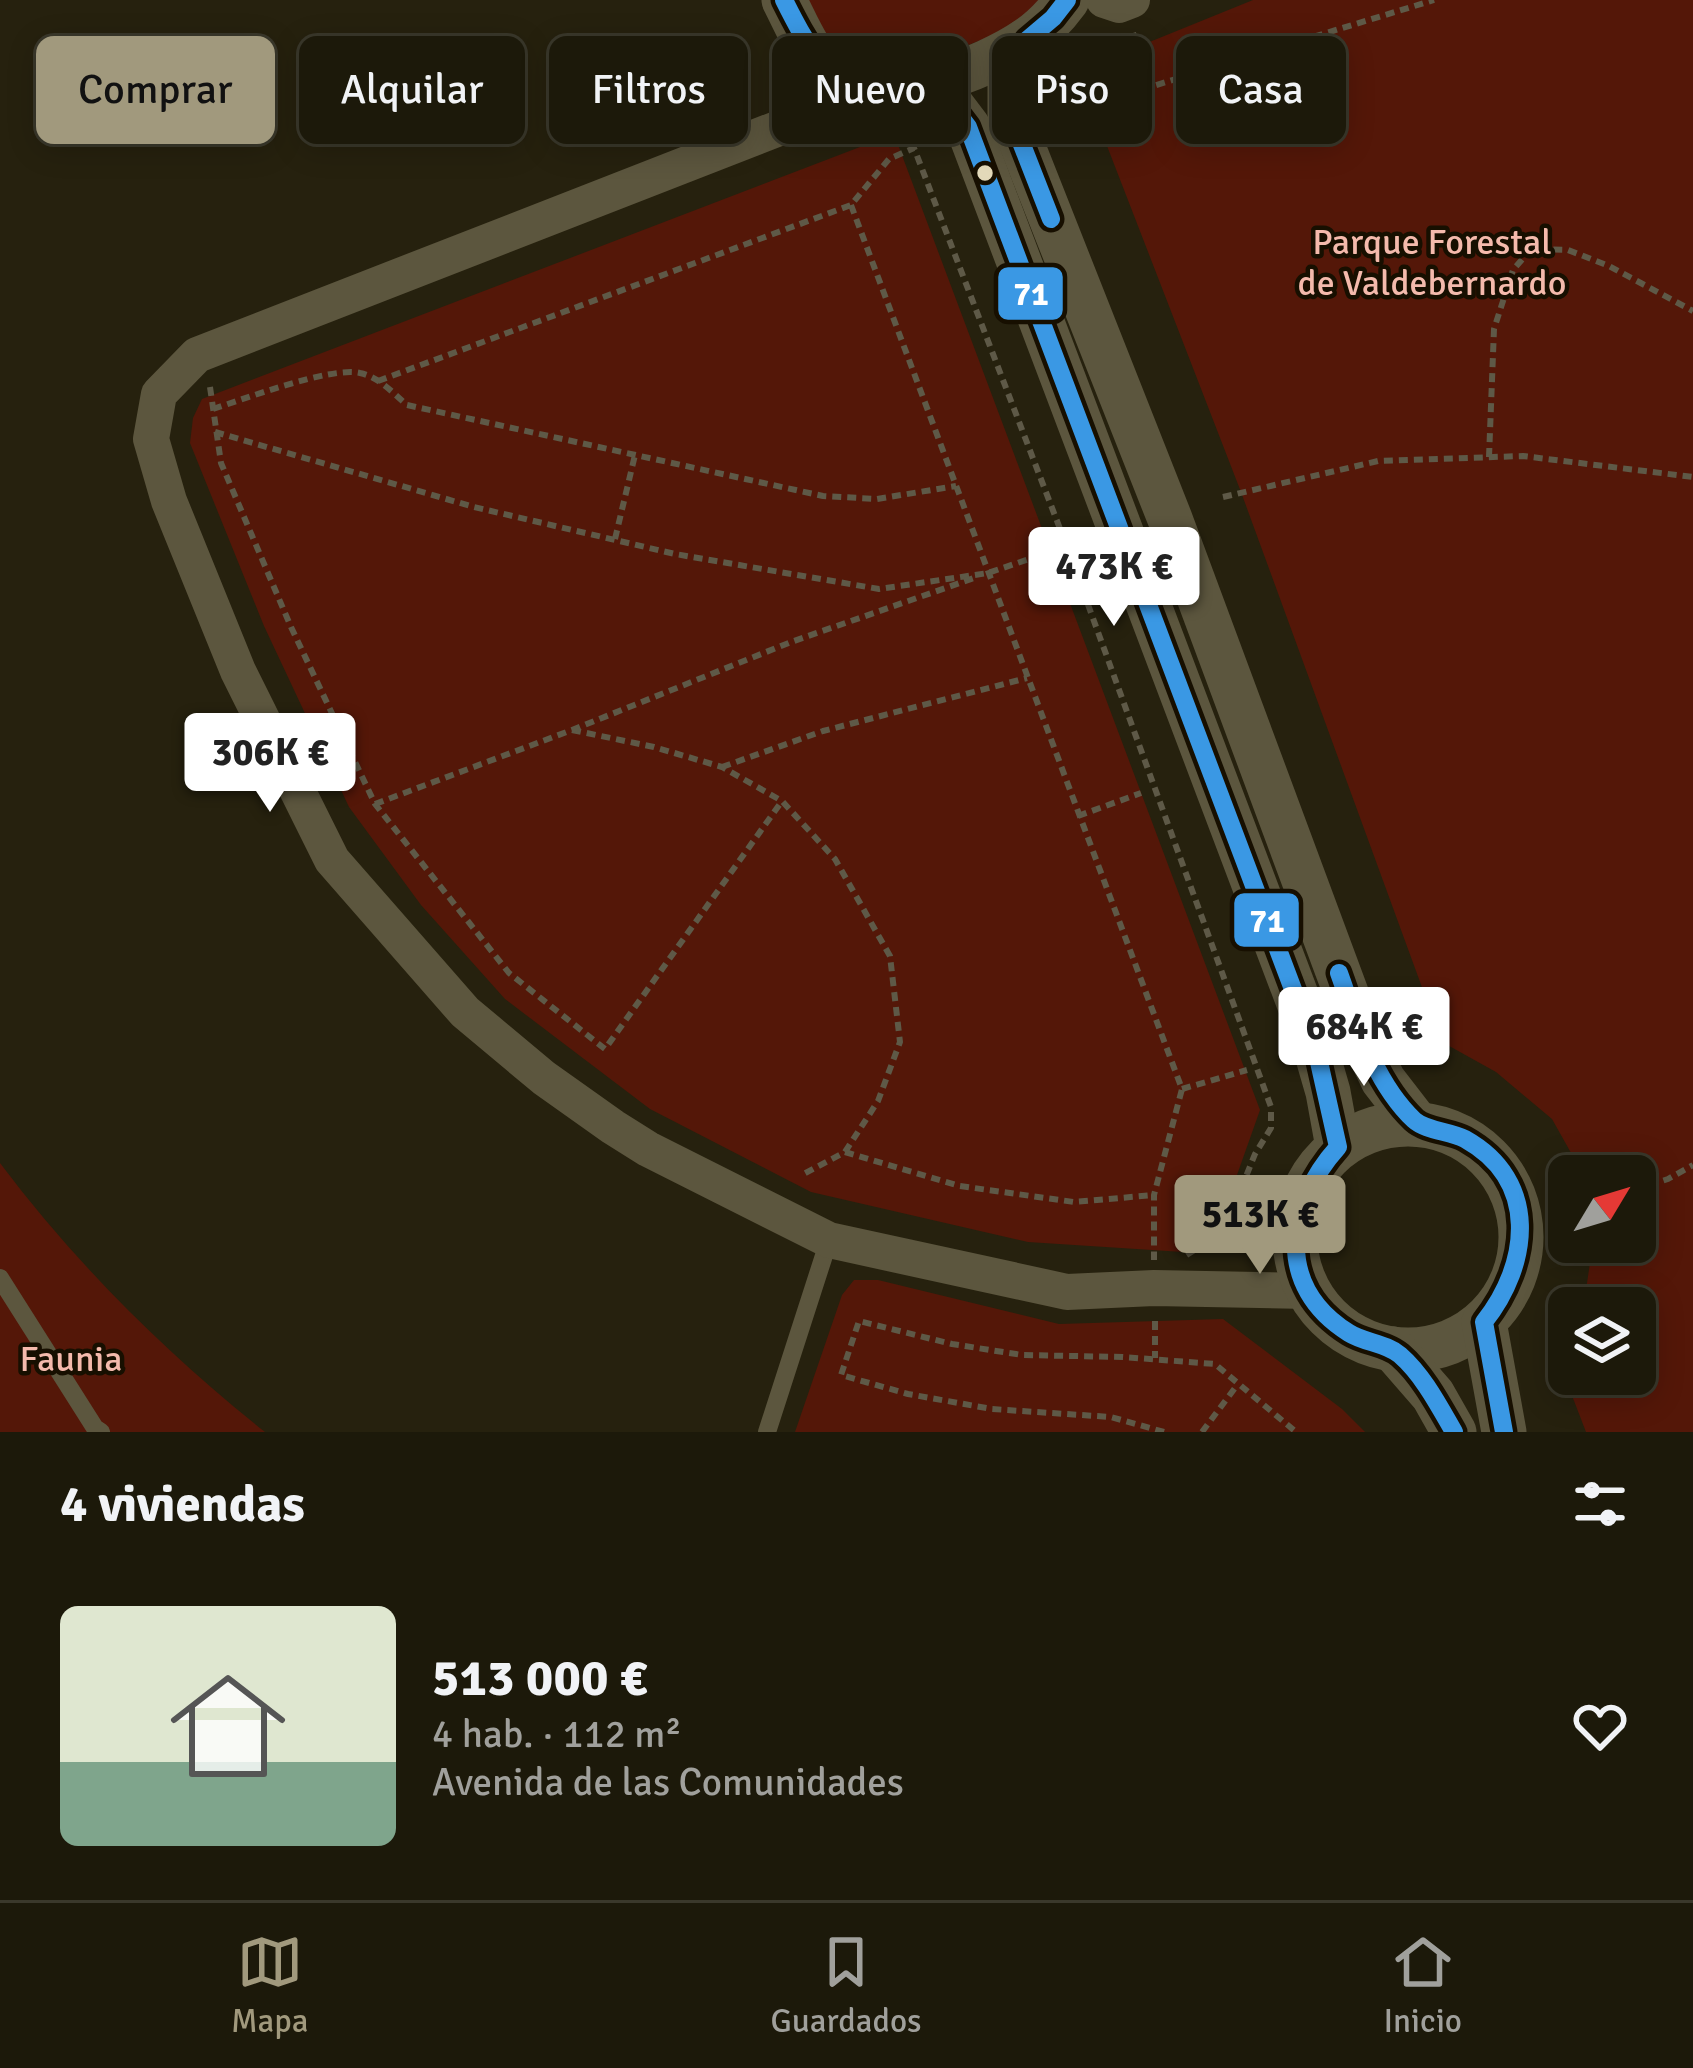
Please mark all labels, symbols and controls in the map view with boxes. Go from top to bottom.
chip: Comprar [36,36,275,144]
chip: Alquilar [299,36,525,144]
chip: Filtros [549,36,748,144]
chip: Nuevo [772,36,968,144]
chip: Piso [992,36,1152,144]
chip: Casa [1176,36,1346,144]
unlabelled marker [974,162,996,184]
park label: Parque Forestal de Valdebernardo [1298,220,1566,306]
line badge: 71 [996,265,1065,322]
text: 71 [1013,274,1049,315]
pin: 473K € [1016,527,1212,629]
text: 473K € [1055,542,1173,590]
pin: 306K € [172,713,368,815]
text: 306K € [211,728,329,776]
line badge: 71 [1232,891,1301,949]
text: 71 [1249,901,1285,942]
pin: 684K € [1266,987,1462,1089]
text: 684K € [1305,1002,1423,1050]
north arrow [1548,1155,1656,1263]
map controls [1548,1155,1656,1395]
pin: 513K € [1162,1175,1358,1277]
text: 513K € [1201,1190,1319,1238]
button: layers [1548,1287,1656,1395]
park label: Faunia [19,1337,123,1382]
icon: filters [1567,1471,1633,1537]
text: 4 viviendas [60,1473,305,1536]
text: 513 000 € [432,1647,647,1710]
icon: home [156,1654,300,1798]
icon: heart [1567,1693,1633,1759]
text: 4 hab. · 112 m² [432,1710,682,1758]
text: Avenida de las Comunidades [432,1758,904,1806]
tab: Mapa [231,1929,309,2042]
tab: Guardados [770,1929,922,2042]
tab: Inicio [1383,1929,1462,2042]

